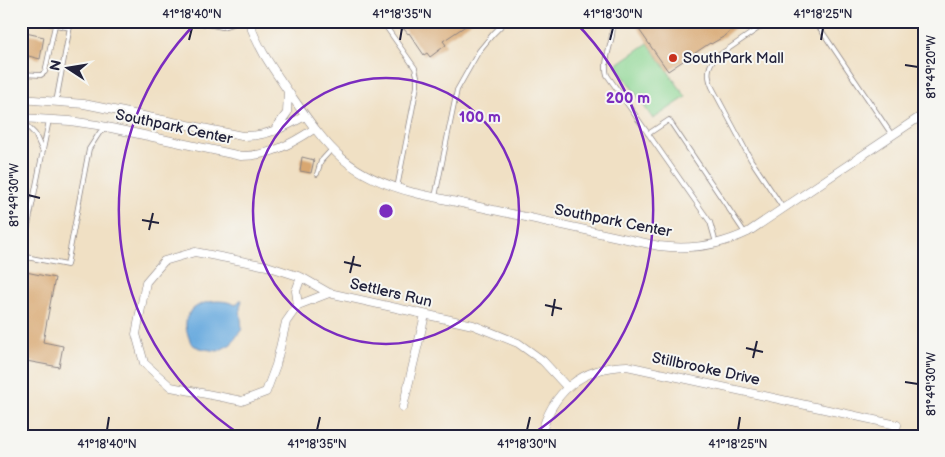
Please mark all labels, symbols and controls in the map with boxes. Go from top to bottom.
text: 41°18'40"N [162,7,222,22]
text: 41°18'35"N [372,7,432,22]
text: 41°18'30"N [583,7,643,22]
text: 41°18'25"N [793,7,853,22]
text: 81°49'20"W [924,35,939,99]
north arrow [42,42,92,92]
place label: SouthPark Mall [683,49,784,68]
marker: SouthPark Mall [667,52,679,64]
text: N [46,58,65,72]
text: 200 m [606,89,650,108]
street label: Southpark Center [114,105,235,149]
text: 100 m [459,108,501,127]
text: 81°49'30"W [7,163,22,227]
street label: Southpark Center [553,200,674,242]
centre of rings [377,202,395,220]
street label: Settlers Run [348,274,434,312]
street label: Stillbrooke Drive [650,348,762,390]
text: 81°49'30"W [924,352,939,416]
text: 41°18'40"N [77,437,137,452]
text: 41°18'35"N [287,437,347,452]
text: 41°18'30"N [497,437,557,452]
text: 41°18'25"N [708,437,768,452]

